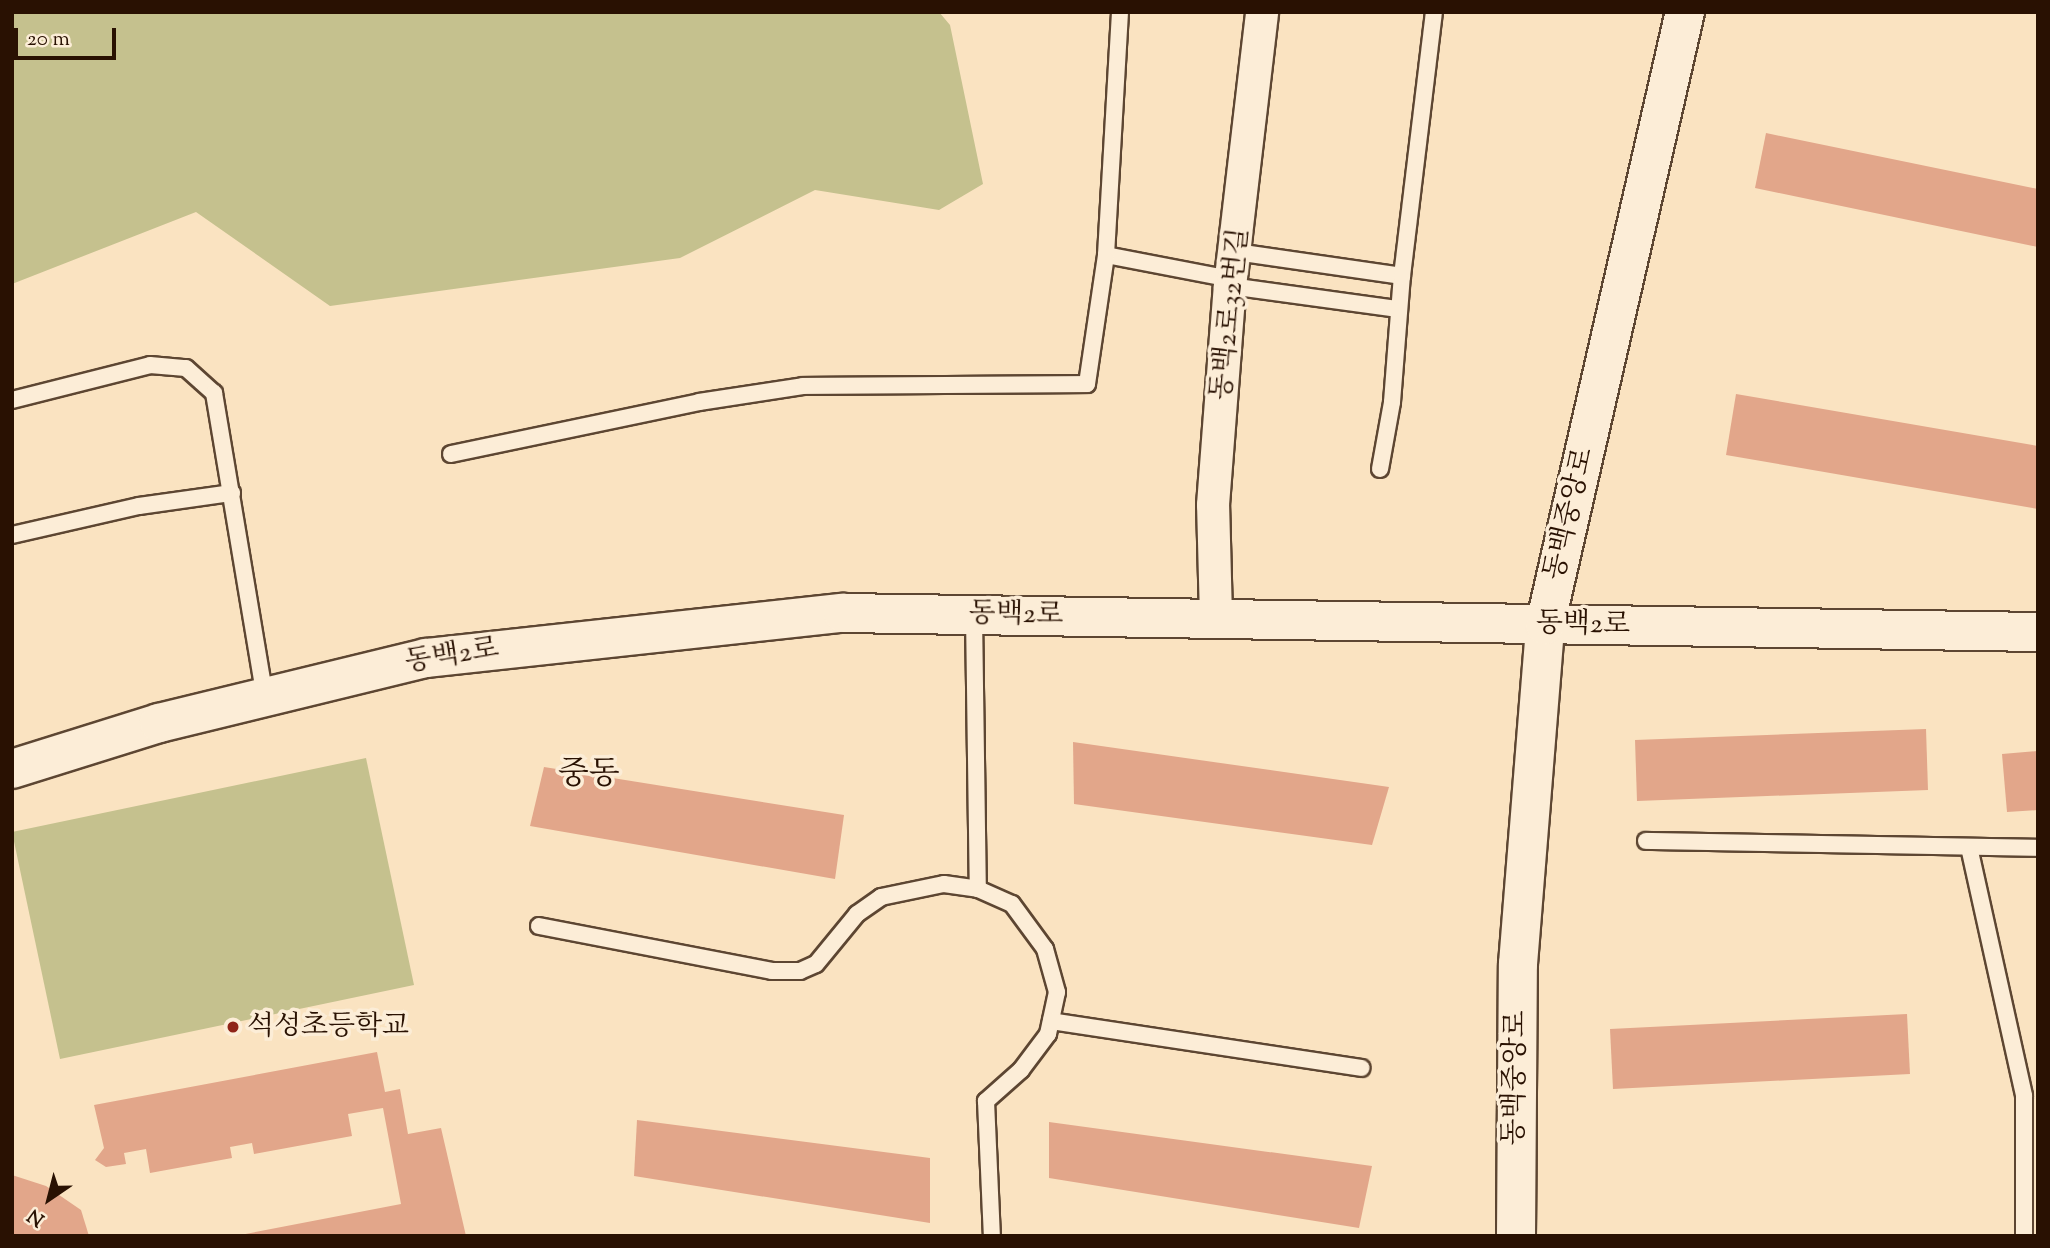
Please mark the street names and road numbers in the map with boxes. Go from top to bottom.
street label: 동백2로32번길 [1205,226,1257,402]
street label: 동백중앙로 [1538,444,1602,584]
street label: 동백2로 [969,597,1063,633]
street label: 동백2로 [1536,607,1630,643]
street label: 동백2로 [403,632,501,680]
street label: 동백중앙로 [1498,1010,1534,1146]

